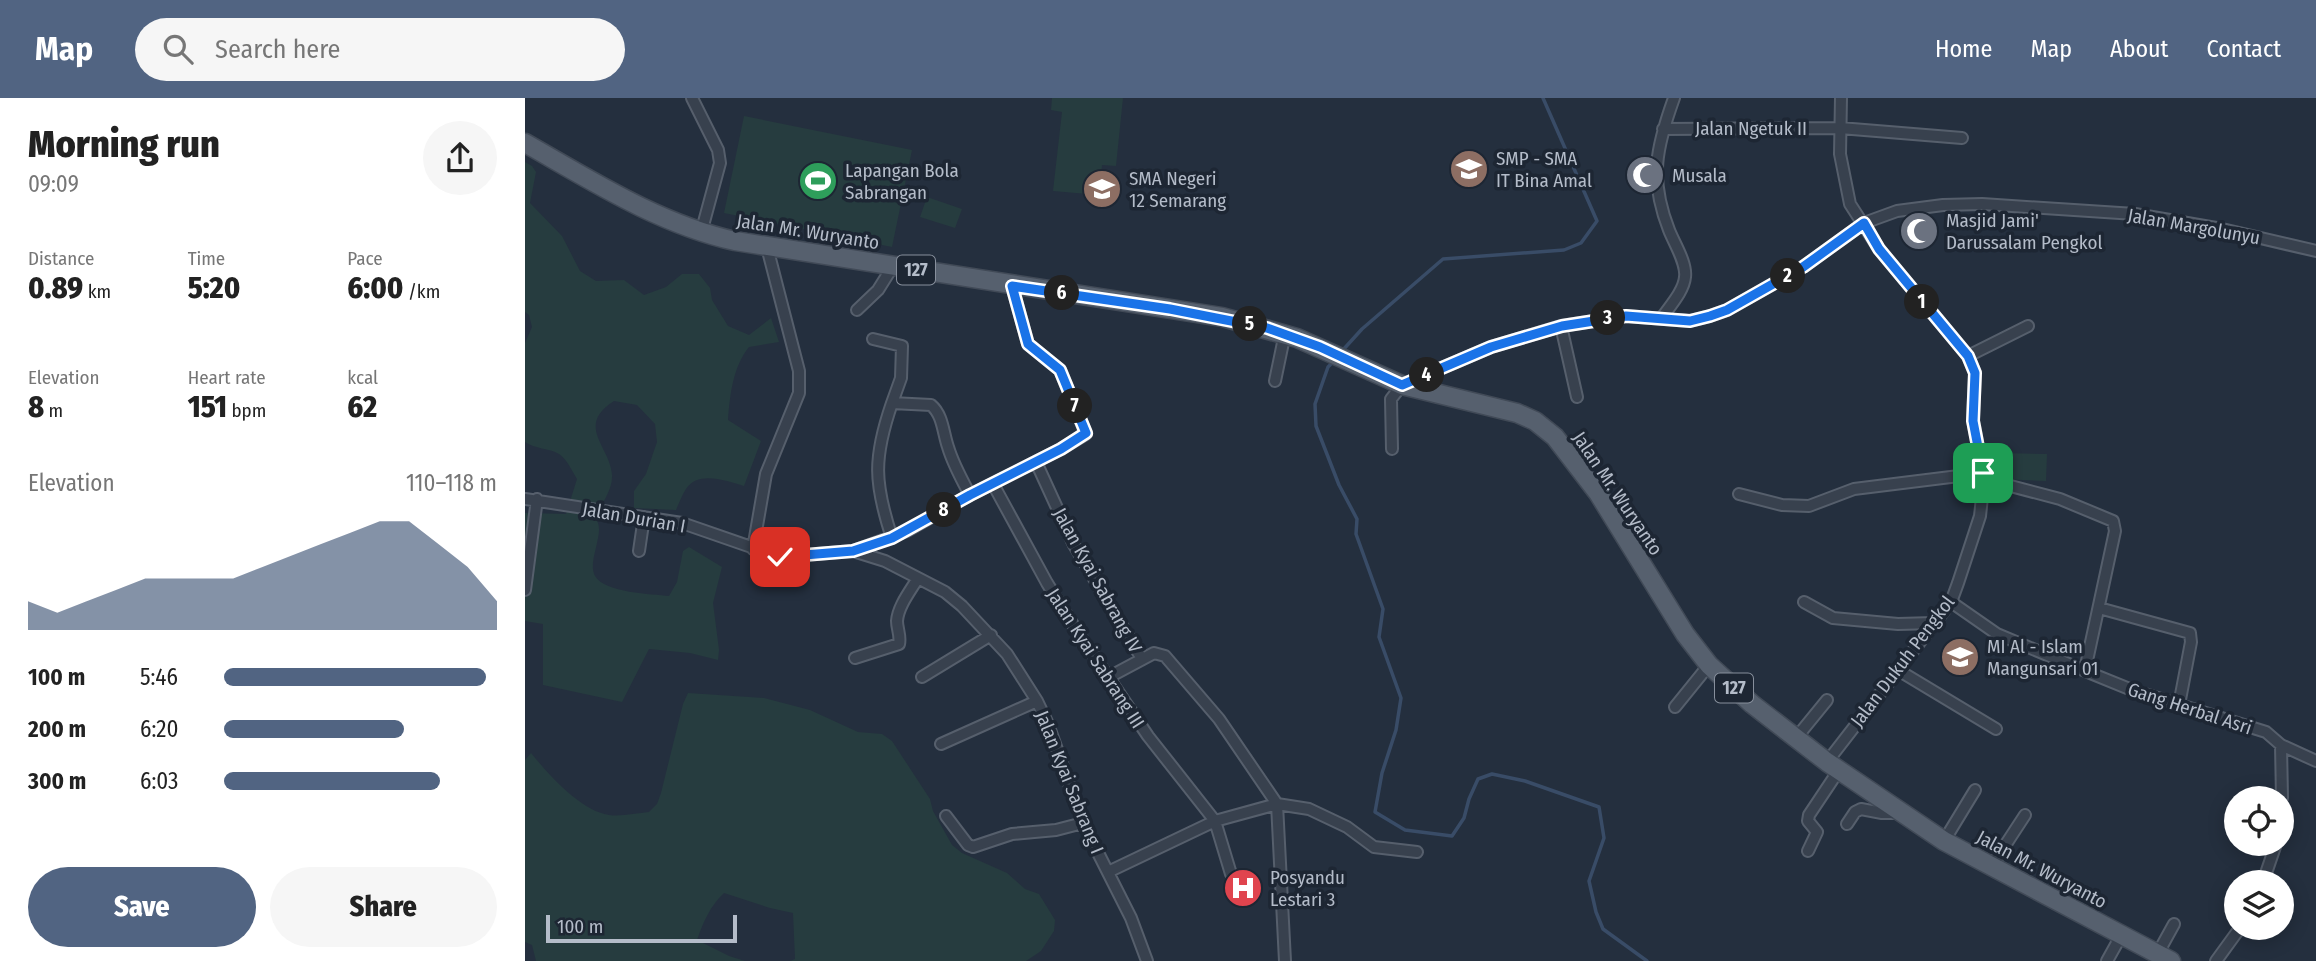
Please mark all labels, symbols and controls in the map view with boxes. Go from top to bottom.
search box [135,18,625,81]
text: Map [35,29,93,69]
icon: search [159,30,197,68]
text: Search here [215,34,340,65]
text: Home [1935,35,1992,63]
text: Map [2030,35,2072,63]
text: About [2110,35,2168,63]
text: Contact [2206,35,2281,63]
street label: Jalan Ngetuk II [1695,117,1807,140]
text: Morning run [28,121,220,167]
button: share [423,121,497,195]
place label: SMP - SMA IT Bina Amal [1496,147,1592,192]
school or university icon: SMP - SMA IT Bina Amal [1448,148,1490,190]
mosque icon: Musala [1624,154,1666,196]
place label: Lapangan Bola Sabrangan [845,159,959,204]
sports icon: Lapangan Bola Sabrangan [797,160,839,202]
place label: Musala [1672,164,1727,187]
place label: SMA Negeri 12 Semarang [1129,167,1226,212]
school or university icon: SMA Negeri 12 Semarang [1081,168,1123,210]
text: 09:09 [28,170,79,198]
street label: Jalan Margolunyu [2126,204,2262,249]
street label: Jalan Mr. Wuryanto [735,209,881,254]
place label: Masjid Jami' Darussalam Pengkol [1946,209,2102,254]
mosque icon: Masjid Jami' Darussalam Pengkol [1898,210,1940,252]
text: Distance [28,247,95,270]
text: Time [188,247,225,270]
text: Pace [347,247,383,270]
road number: 127 [897,256,935,285]
pin: 2 [1771,258,1805,294]
text: 2 [1783,264,1792,287]
text: 0.89 [28,270,83,306]
text: 5:20 [188,270,240,306]
text: 6:00 [347,270,403,306]
pin: 6 [1045,276,1079,310]
text: km [83,280,111,303]
text: /km [403,280,440,303]
text: 6 [1057,281,1066,304]
pin: 1 [1905,284,1939,320]
text: 1 [1917,290,1926,313]
pin: 3 [1591,300,1625,336]
pin: 5 [1233,306,1267,342]
text: 3 [1603,306,1612,329]
text: 5 [1245,312,1254,335]
pin: 4 [1409,358,1445,392]
text: 4 [1422,363,1431,386]
text: Elevation [28,366,100,389]
text: Heart rate [188,366,266,389]
text: kcal [347,366,378,389]
pin: 7 [1057,388,1093,424]
text: 8 [28,389,44,425]
text: 151 [188,389,227,425]
text: 62 [347,389,377,425]
text: 7 [1070,394,1079,417]
text: m [44,399,63,422]
text: bpm [227,399,266,422]
street label: Jalan Mr. Wuryanto [1568,427,1667,559]
pin [1953,443,2013,503]
icon: arrive [1964,454,2002,492]
text: Elevation [28,469,115,497]
text: 110–118 m [406,469,497,497]
pin: 8 [927,492,961,528]
street label: Jalan Durian I [581,497,687,538]
text: 8 [938,498,949,521]
street label: Jalan Kyai Sabrang IV [1048,504,1147,657]
pin [750,527,810,587]
icon: check [761,538,799,576]
street label: Jalan Kyai Sabrang III [1042,584,1149,733]
street label: Jalan Dukuh Pengkol [1846,591,1959,732]
place label: MI Al - Islam Mangunsari 01 [1987,635,2099,680]
school or university icon: MI Al - Islam Mangunsari 01 [1939,636,1981,678]
text: 100 m [28,663,85,691]
text: 5:46 [140,663,178,691]
road number: 127 [1715,674,1753,702]
street label: Gang Herbal Asri [2125,678,2255,739]
street label: Jalan Kyai Sabrang I [1030,707,1109,857]
text: 200 m [28,715,86,743]
text: 6:20 [140,715,178,743]
text: 300 m [28,767,86,795]
text: 6:03 [140,767,178,795]
map controls [2224,786,2294,940]
button: locate [2224,786,2294,856]
street label: Jalan Mr. Wuryanto [1973,825,2111,913]
place label: Posyandu Lestari 3 [1270,866,1345,911]
button: Save [28,867,256,947]
button: Share [270,867,497,947]
hospital icon: Posyandu Lestari 3 [1222,867,1264,909]
button: layers [2224,870,2294,940]
scale bar [546,912,737,944]
text: 100 m [557,915,603,938]

